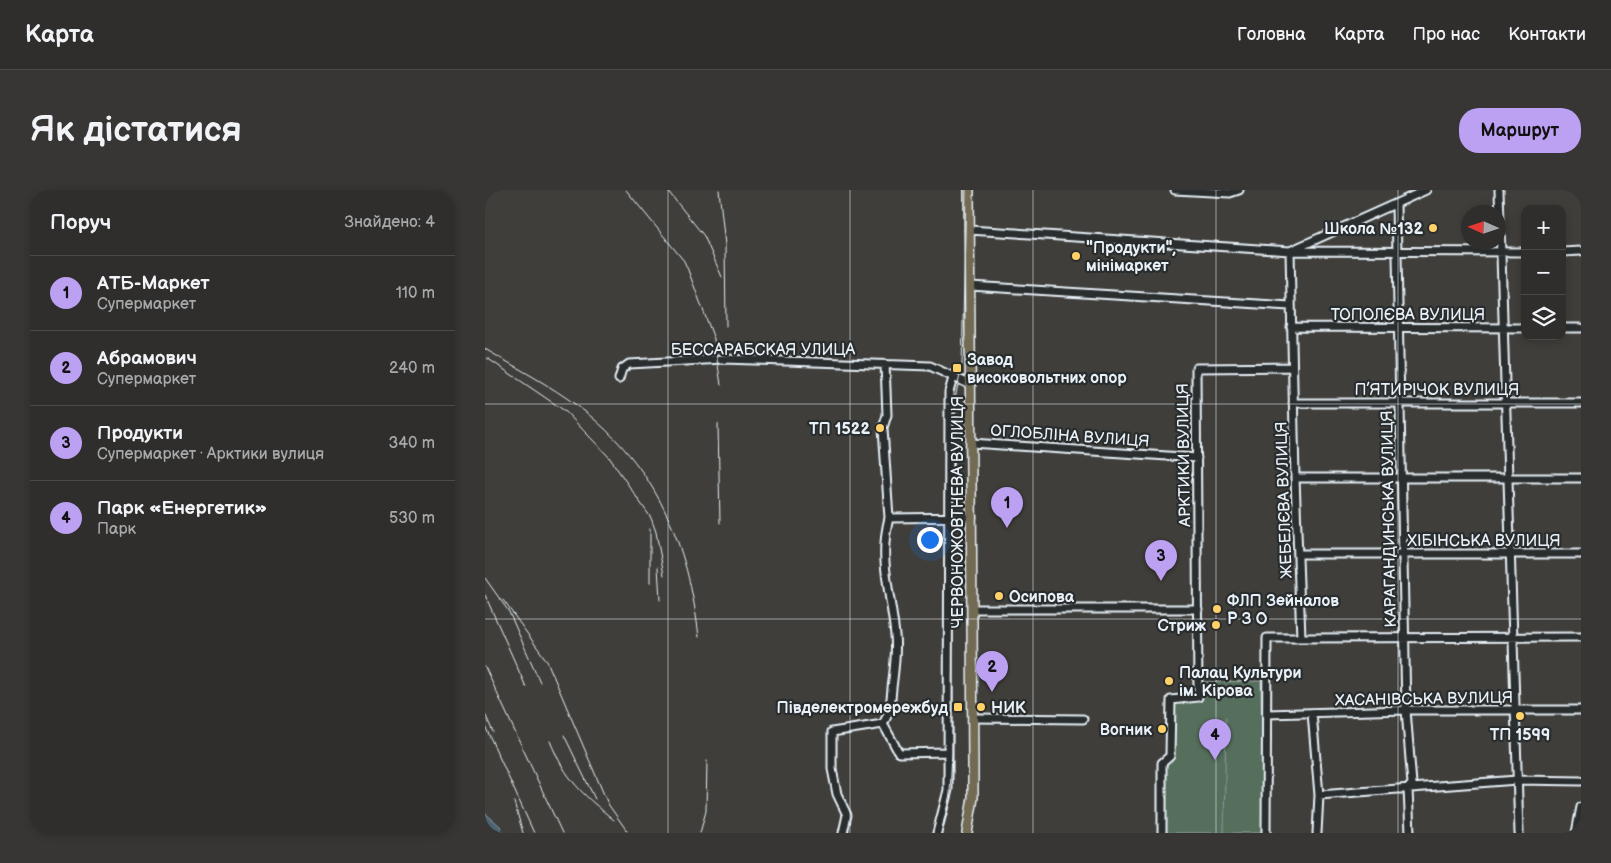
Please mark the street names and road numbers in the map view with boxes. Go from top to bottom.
street label: ТОПОЛЄВА ВУЛИЦЯ [1331,306,1485,325]
street label: БЕССАРАБСКАЯ УЛИЦА [671,341,856,360]
street label: П’ЯТИРІЧОК ВУЛИЦЯ [1355,381,1519,400]
street label: АРКТИКИ ВУЛИЦЯ [1174,383,1195,528]
street label: ЧЕРВОНОЖОВТНЕВА ВУЛИЦЯ [949,396,968,628]
street label: КАРАГАНДИНСЬКА ВУЛИЦЯ [1378,410,1401,628]
street label: ОГЛОБЛІНА ВУЛИЦЯ [990,421,1150,452]
street label: ЖЕБЕЛЄВА ВУЛИЦЯ [1272,421,1297,579]
street label: ХІБІНСЬКА ВУЛИЦЯ [1407,532,1561,551]
street label: ХАСАНІВСЬКА ВУЛИЦЯ [1335,688,1513,711]

